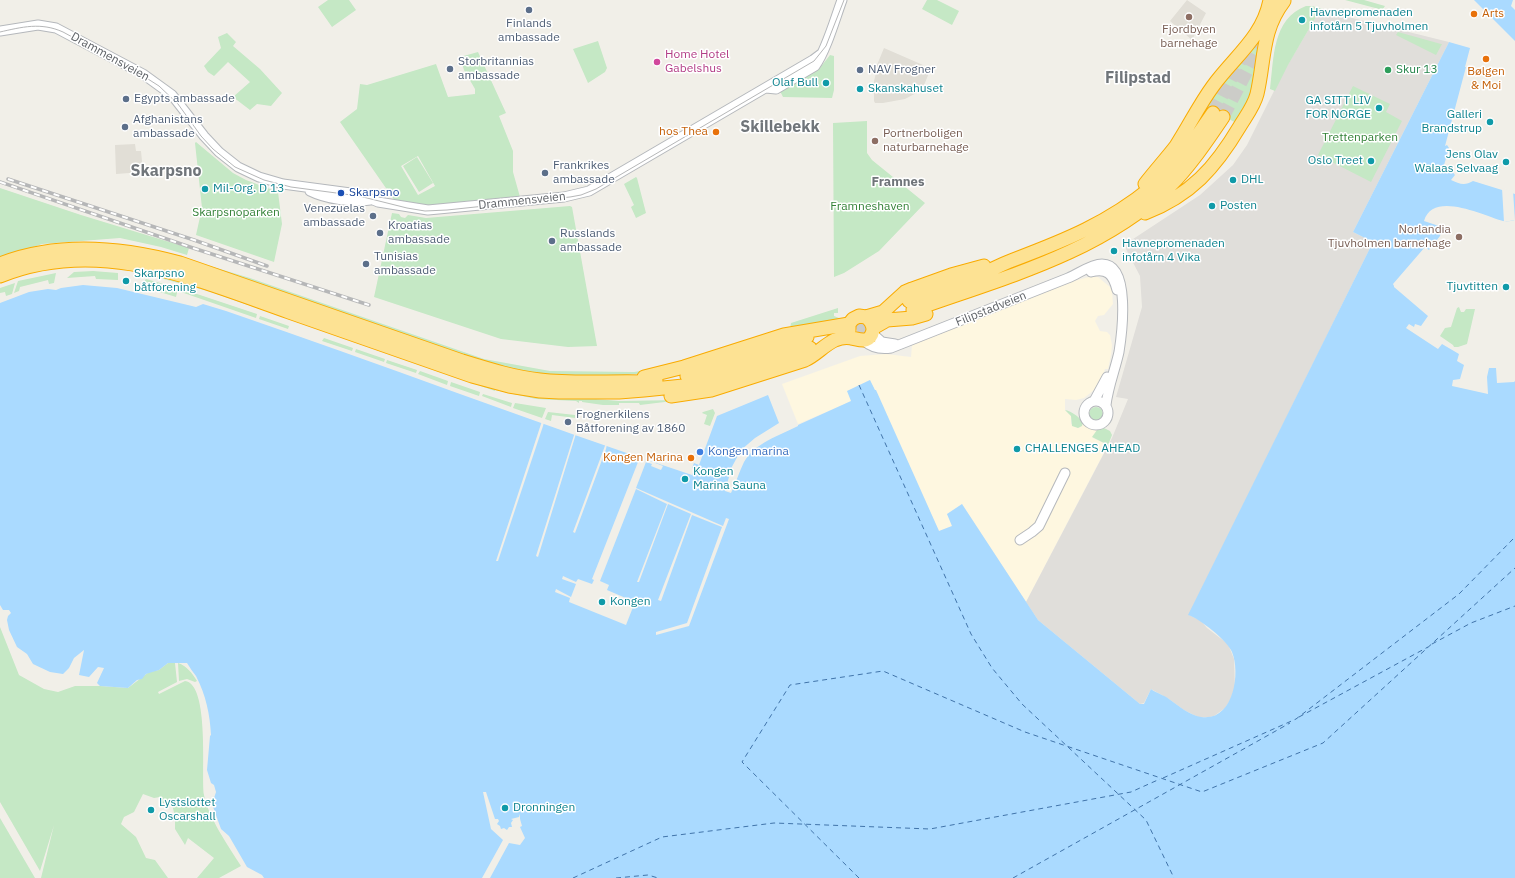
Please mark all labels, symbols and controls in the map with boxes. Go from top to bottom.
marker: Finlands ambassade [524,5,534,15]
place label: Havnepromenaden infotårn 5 Tjuvholmen [1310,6,1428,34]
place label: Arts [1482,7,1504,21]
marker: Arts [1469,9,1479,19]
marker: Fjordbyen barnehage [1184,12,1194,22]
marker: Havnepromenaden infotårn 5 Tjuvholmen [1297,15,1307,25]
place label: Finlands ambassade [498,17,560,45]
place label: Fjordbyen barnehage [1160,23,1218,51]
street label: Drammensveien [68,29,152,85]
place label: Home Hotel Gabelshus [665,48,729,76]
marker: Bølgen & Moi [1481,54,1491,64]
place label: Storbritannias ambassade [458,55,534,83]
marker: Home Hotel Gabelshus [652,57,662,67]
place label: NAV Frogner [868,63,935,77]
place label: Skur 13 [1396,63,1438,77]
marker: Storbritannias ambassade [445,64,455,74]
marker: NAV Frogner [855,65,865,75]
marker: Skur 13 [1383,65,1393,75]
place label: Bølgen & Moi [1467,65,1505,93]
district label: Filipstad [1105,68,1171,88]
place label: Olaf Bull [772,76,818,90]
marker: Olaf Bull [821,78,831,88]
place label: Skanskahuset [868,82,943,96]
marker: Skanskahuset [855,84,865,94]
place label: Egypts ambassade [134,92,235,106]
marker: Egypts ambassade [121,94,131,104]
place label: GA SITT LIV FOR NORGE [1305,94,1371,122]
marker: GA SITT LIV FOR NORGE [1374,103,1384,113]
place label: Galleri Brandstrup [1421,108,1482,136]
place label: Afghanistans ambassade [133,113,203,141]
district label: Skillebekk [740,117,820,137]
marker: Galleri Brandstrup [1485,117,1495,127]
marker: Afghanistans ambassade [120,122,130,132]
place label: hos Thea [659,125,708,139]
marker: hos Thea [711,127,721,137]
place label: Portnerboligen naturbarnehage [883,127,969,155]
park label: Trettenparken [1322,131,1398,145]
marker: Portnerboligen naturbarnehage [870,136,880,146]
place label: Jens Olav Walaas Selvaag [1415,148,1498,176]
place label: Oslo Treet [1308,154,1363,168]
marker: Oslo Treet [1366,156,1376,166]
marker: Jens Olav Walaas Selvaag [1501,157,1511,167]
place label: Frankrikes ambassade [553,159,615,187]
district label: Skarpsno [130,161,202,181]
marker: Frankrikes ambassade [540,168,550,178]
place label: DHL [1241,173,1264,187]
district label: Framnes [872,174,924,190]
marker: DHL [1228,175,1238,185]
place label: Mil-Org. D 13 [213,182,284,196]
marker: Mil-Org. D 13 [200,184,210,194]
place label: Skarpsno [349,186,399,200]
marker: Skarpsno [336,188,346,198]
street label: Drammensveien [478,189,566,213]
place label: Posten [1220,199,1257,213]
park label: Framneshaven [830,200,910,214]
marker: Posten [1207,201,1217,211]
place label: Venezuelas ambassade [303,202,365,230]
park label: Skarpsnoparken [192,206,280,220]
marker: Venezuelas ambassade [368,211,378,221]
place label: Kroatias ambassade [388,219,450,247]
place label: Norlandia Tjuvholmen barnehage [1328,223,1451,251]
place label: Russlands ambassade [560,227,622,255]
marker: Kroatias ambassade [375,228,385,238]
marker: Norlandia Tjuvholmen barnehage [1454,232,1464,242]
marker: Russlands ambassade [547,236,557,246]
place label: Havnepromenaden infotårn 4 Vika [1122,237,1225,265]
marker: Havnepromenaden infotårn 4 Vika [1109,246,1119,256]
place label: Tunisias ambassade [374,250,436,278]
marker: Tunisias ambassade [361,259,371,269]
place label: Skarpsno båtforening [134,267,196,295]
marker: Skarpsno båtforening [121,276,131,286]
place label: Tjuvtitten [1446,280,1498,294]
marker: Tjuvtitten [1501,282,1511,292]
street label: Filipstadveien [954,288,1028,330]
place label: Frognerkilens Båtforening av 1860 [576,408,685,436]
marker: Frognerkilens Båtforening av 1860 [563,417,573,427]
place label: CHALLENGES AHEAD [1025,442,1140,456]
marker: CHALLENGES AHEAD [1012,444,1022,454]
place label: Kongen marina [708,445,789,459]
marker: Kongen marina [695,447,705,457]
place label: Kongen Marina [603,451,683,465]
marker: Kongen Marina [686,453,696,463]
place label: Kongen Marina Sauna [693,465,766,493]
marker: Kongen Marina Sauna [680,474,690,484]
place label: Kongen [610,595,651,609]
marker: Kongen [597,597,607,607]
place label: Lystslottet Oscarshall [159,796,216,824]
place label: Dronningen [513,801,575,815]
marker: Dronningen [500,803,510,813]
marker: Lystslottet Oscarshall [146,805,156,815]

